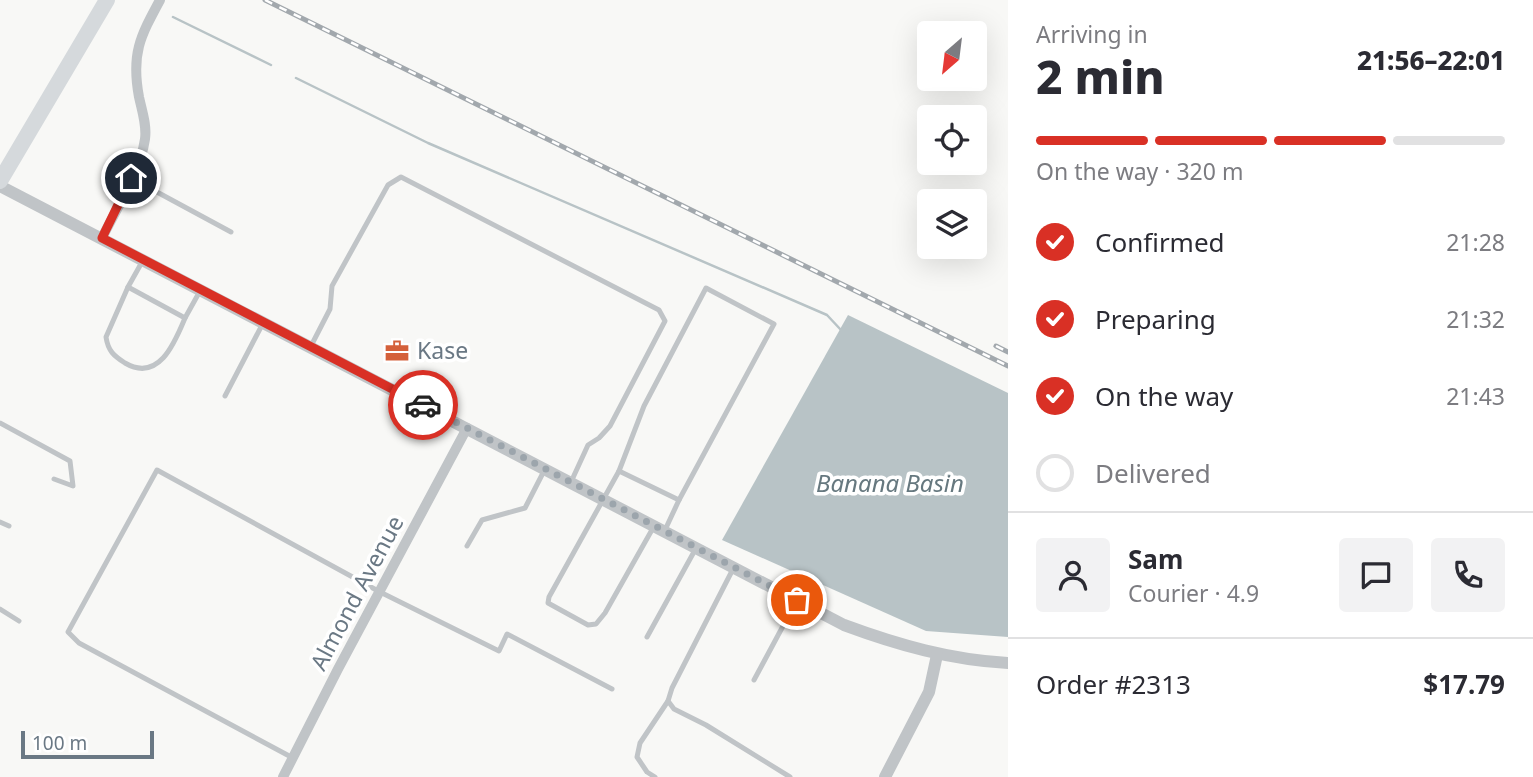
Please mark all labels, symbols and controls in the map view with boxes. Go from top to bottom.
text: Arriving in [1036,18,1148,50]
north arrow [917,21,987,91]
map controls [917,21,987,259]
text: 21:56–22:01 [1357,42,1505,78]
text: 2 min [1036,45,1165,107]
button: locate [917,105,987,175]
pin [101,148,161,208]
text: On the way · 320 m [1036,155,1243,187]
icon: home [112,159,150,197]
button: layers [917,189,987,259]
icon: check [1036,223,1074,261]
text: Confirmed [1095,224,1225,260]
text: 21:28 [1446,226,1505,258]
icon: check [1036,300,1074,338]
text: Preparing [1095,301,1216,337]
text: 21:32 [1446,303,1505,335]
place label: Kase [417,334,468,366]
office icon: Kase [383,337,411,365]
courier [388,370,458,440]
icon: check [1036,377,1074,415]
text: On the way [1095,378,1233,414]
text: 21:43 [1446,380,1505,412]
icon: car [404,386,442,424]
text: Delivered [1095,455,1211,491]
water label: Banana Basin [816,466,964,499]
street label: Almond Avenue [302,509,410,676]
button: person [1036,538,1110,612]
button: chat [1339,538,1413,612]
button: phone [1431,538,1505,612]
text: Sam [1128,541,1183,577]
pin [767,570,827,630]
text: Courier · 4.9 [1128,577,1259,609]
icon: bag [778,581,816,619]
text: Order #2313 [1036,666,1191,702]
text: $17.79 [1423,666,1505,702]
scale bar [21,728,154,760]
text: 100 m [32,730,87,756]

